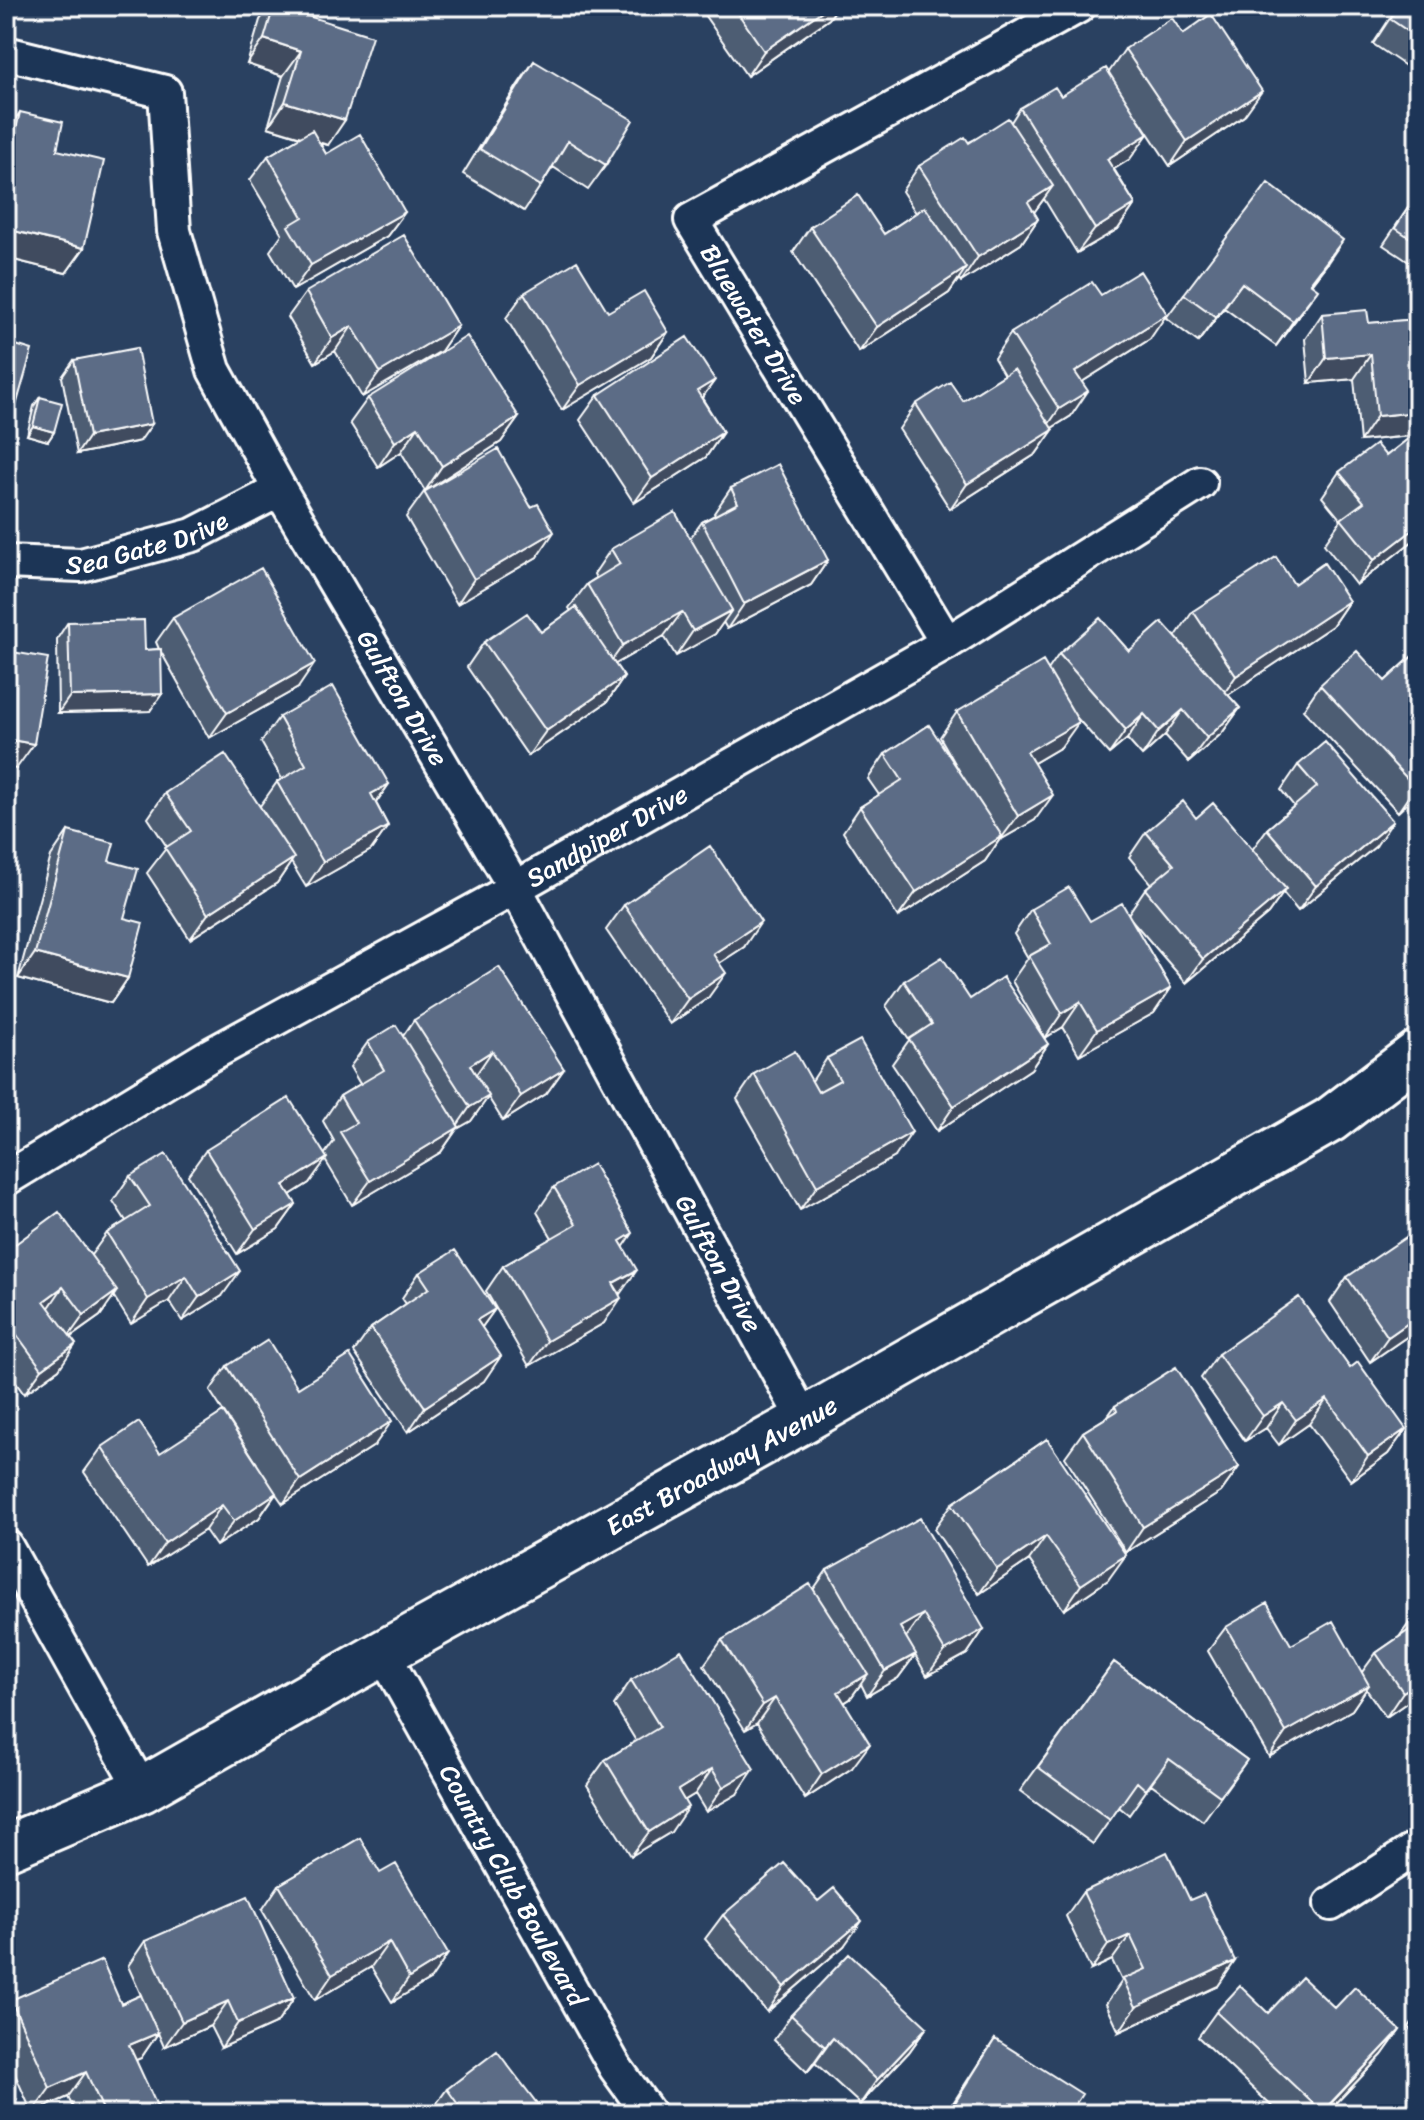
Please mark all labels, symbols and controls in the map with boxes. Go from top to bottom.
street label: Bluewater Drive [688,234,821,414]
street label: Sea Gate Drive [65,497,237,588]
street label: Gulfton Drive [344,621,461,775]
street label: Sandpiper Drive [517,771,697,900]
street label: Gulfton Drive [662,1185,776,1341]
street label: East Broadway Avenue [597,1382,846,1549]
street label: Country Club Boulevard [426,1755,601,2017]

